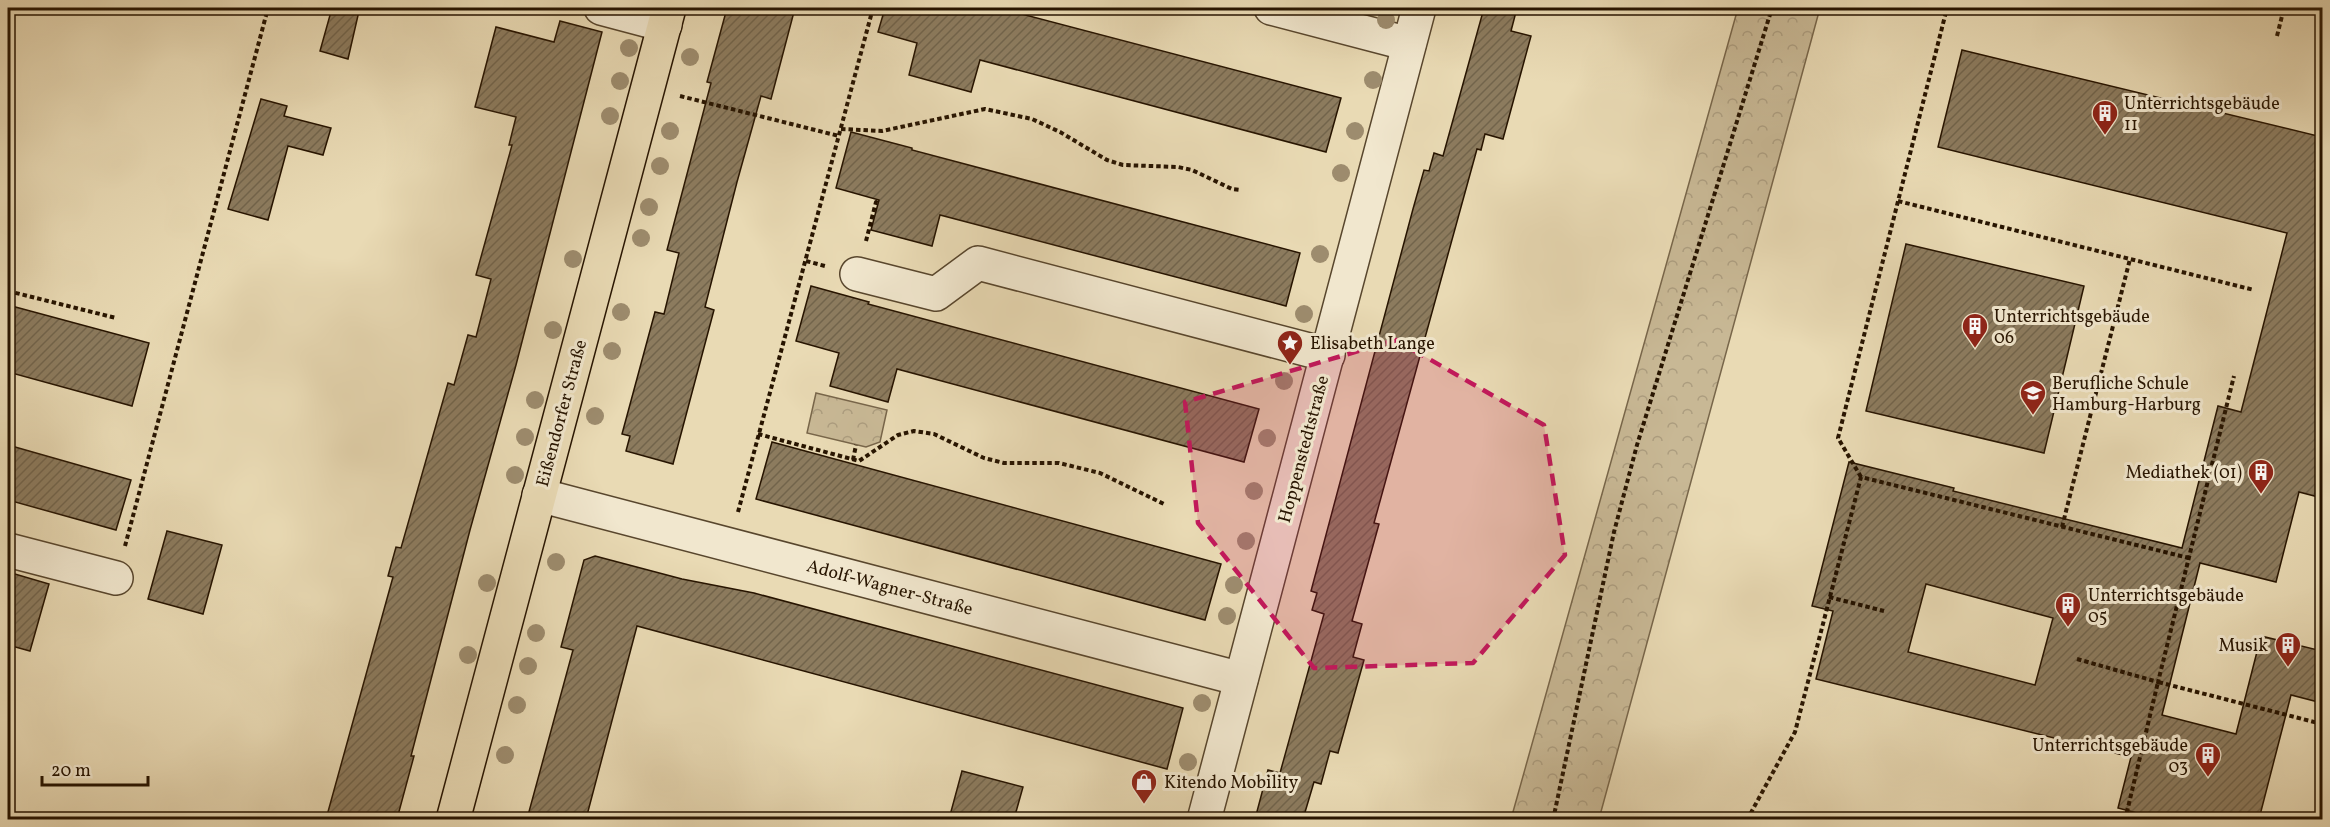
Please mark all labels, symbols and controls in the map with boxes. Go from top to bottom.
place label: Unterrichtsgebäude 11 [2124,92,2280,138]
building icon: Unterrichtsgebäude 11 [2090,98,2120,136]
place label: Unterrichtsgebäude 06 [1994,305,2150,351]
building icon: Unterrichtsgebäude 06 [1960,311,1990,349]
place icon: Elisabeth Lange [1275,328,1305,366]
place label: Elisabeth Lange [1310,332,1435,357]
street label: Eißendorfer Straße [531,337,594,490]
place label: Berufliche Schule Hamburg-Harburg [2052,372,2201,418]
street label: Hoppenstedtstraße [1273,373,1336,526]
school or university icon: Berufliche Schule Hamburg-Harburg [2018,378,2048,416]
building icon: Mediathek (01) [2246,457,2276,495]
place label: Mediathek (01) [2126,461,2242,486]
street label: Adolf-Wagner-Straße [804,554,975,623]
place label: Unterrichtsgebäude 05 [2088,584,2244,630]
building icon: Unterrichtsgebäude 05 [2053,590,2083,628]
building icon: Musik [2273,630,2303,668]
place label: Musik [2219,634,2268,659]
place label: Unterrichtsgebäude 03 [2032,734,2188,780]
building icon: Unterrichtsgebäude 03 [2193,740,2223,778]
scale bar [42,749,148,787]
text: 20 m [51,759,91,784]
shop icon: Kitendo Mobility [1129,767,1159,805]
place label: Kitendo Mobility [1164,771,1299,796]

